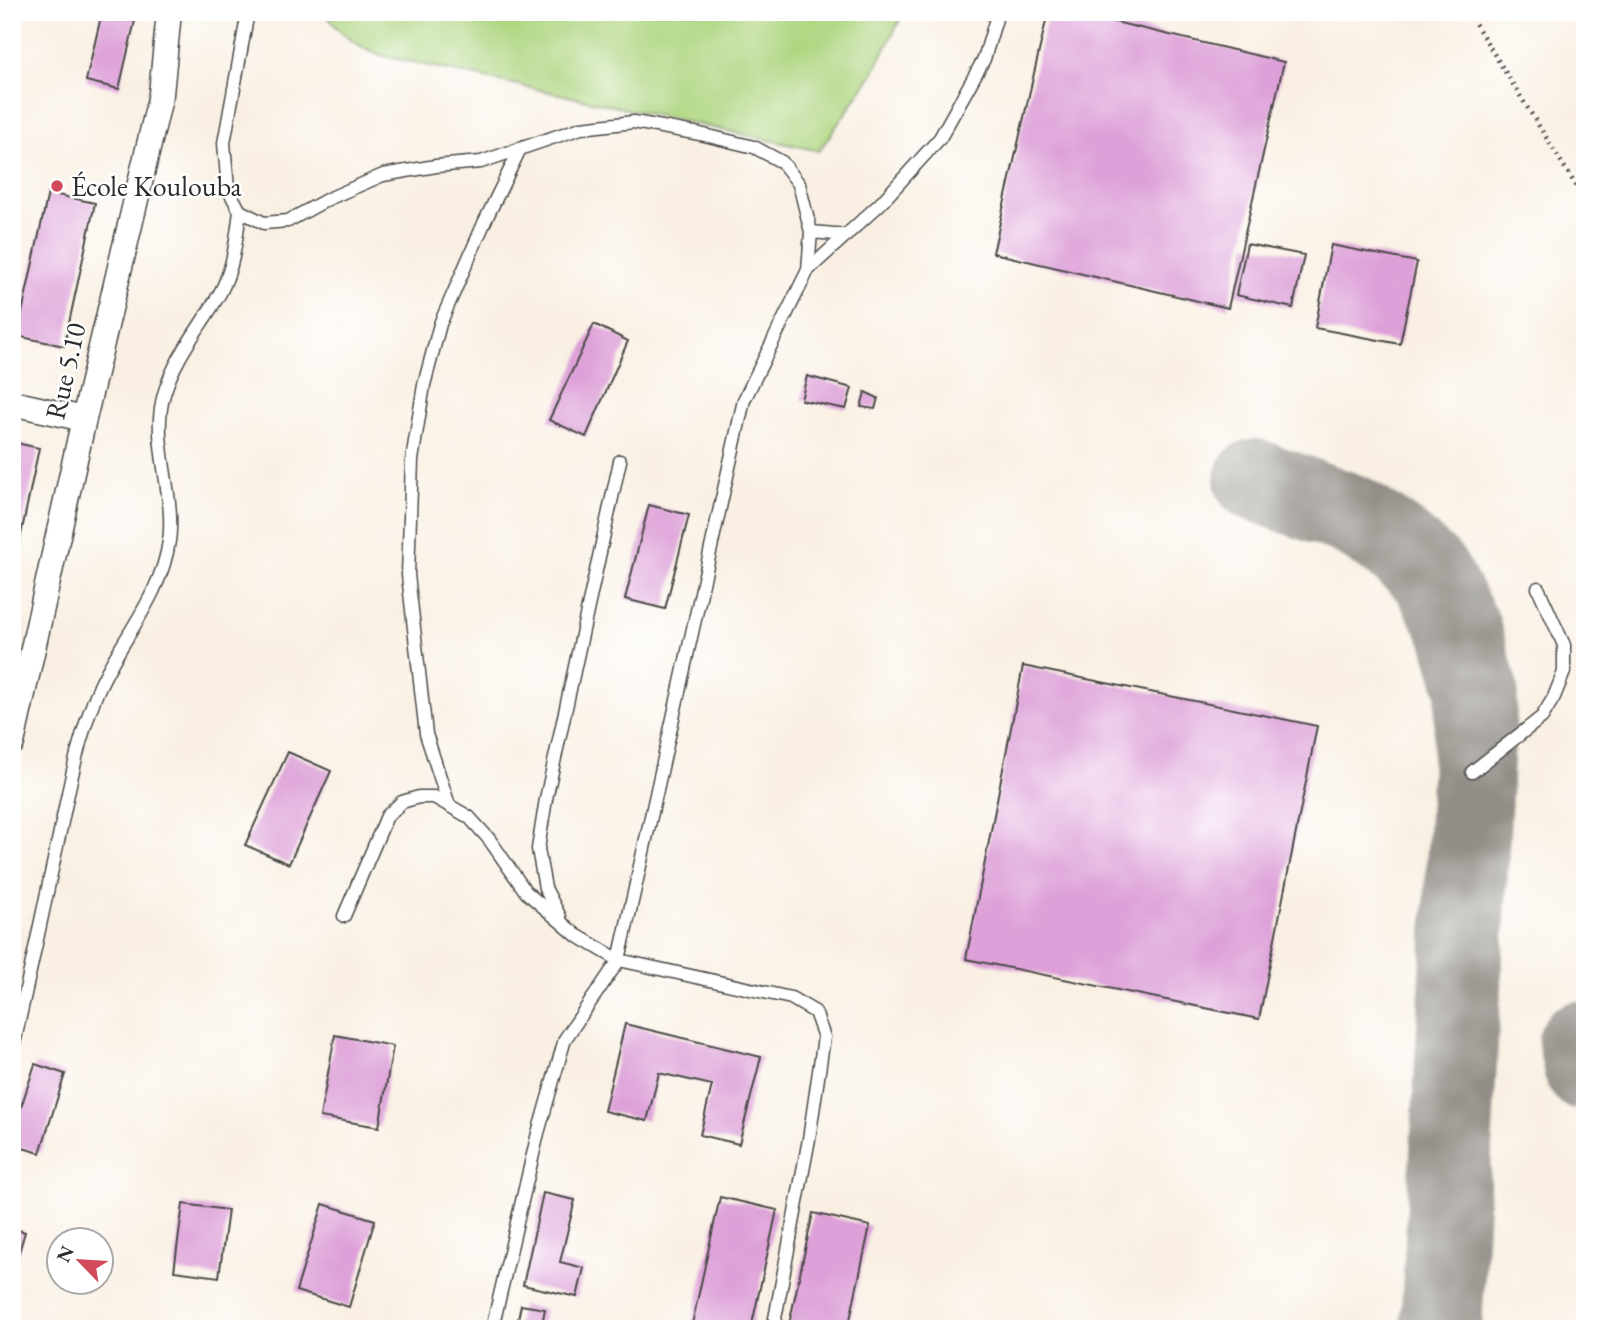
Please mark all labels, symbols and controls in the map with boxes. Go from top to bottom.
place label: École Koulouba [71,168,242,204]
marker: École Koulouba [49,178,65,194]
street label: Rue 5.10 [36,319,94,423]
north arrow [46,1226,116,1296]
text: N [50,1241,80,1266]

